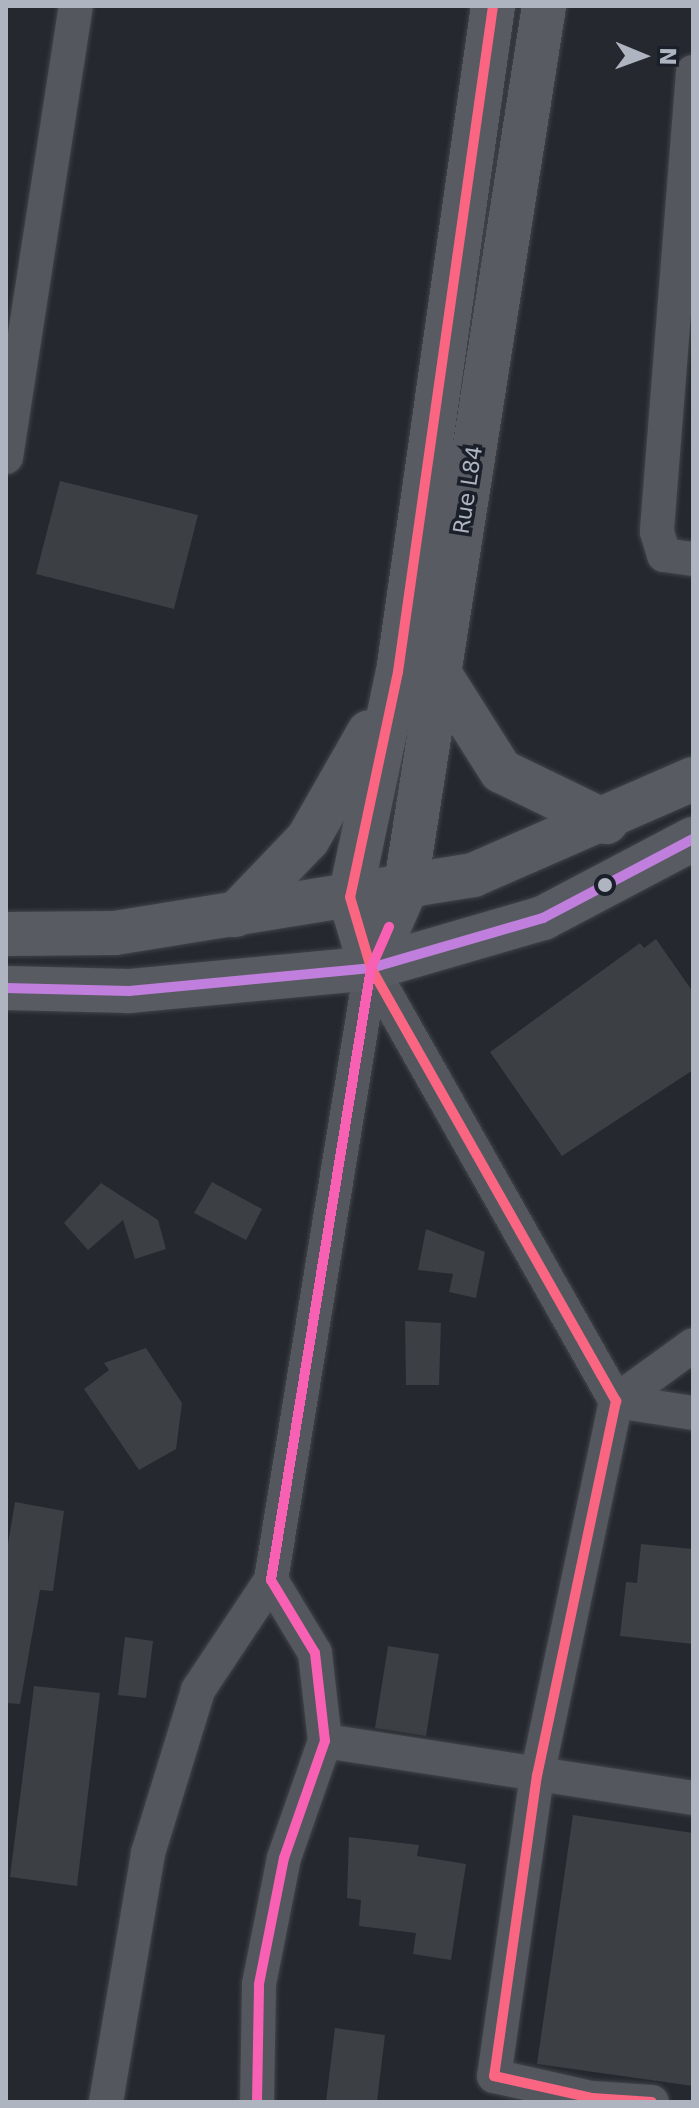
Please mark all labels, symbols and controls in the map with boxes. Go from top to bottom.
north arrow [603,16,683,96]
text: N [655,47,680,66]
street label: Rue L84 [448,444,488,536]
unlabelled marker [597,877,613,893]

